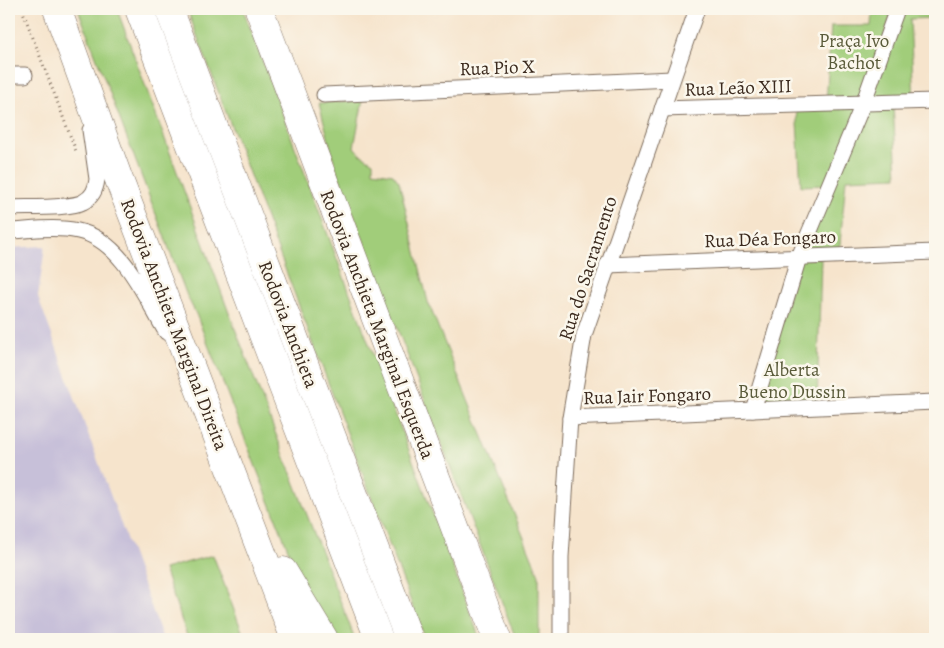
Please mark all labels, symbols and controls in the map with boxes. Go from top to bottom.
park label: Praça Ivo Bachot [819,28,889,76]
street label: Rua Pio X [459,54,536,82]
street label: Rua Leão XIII [684,73,792,103]
street label: Rodovia Anchieta Marginal Esquerda [314,186,441,463]
street label: Rua do Sacramento [552,193,624,344]
street label: Rodovia Anchieta Marginal Direita [114,195,234,454]
street label: Rua Déa Fongaro [704,224,836,254]
street label: Rodovia Anchieta [252,257,324,392]
park label: Alberta Bueno Dussin [738,357,846,405]
street label: Rua Jair Fongaro [582,381,712,411]

